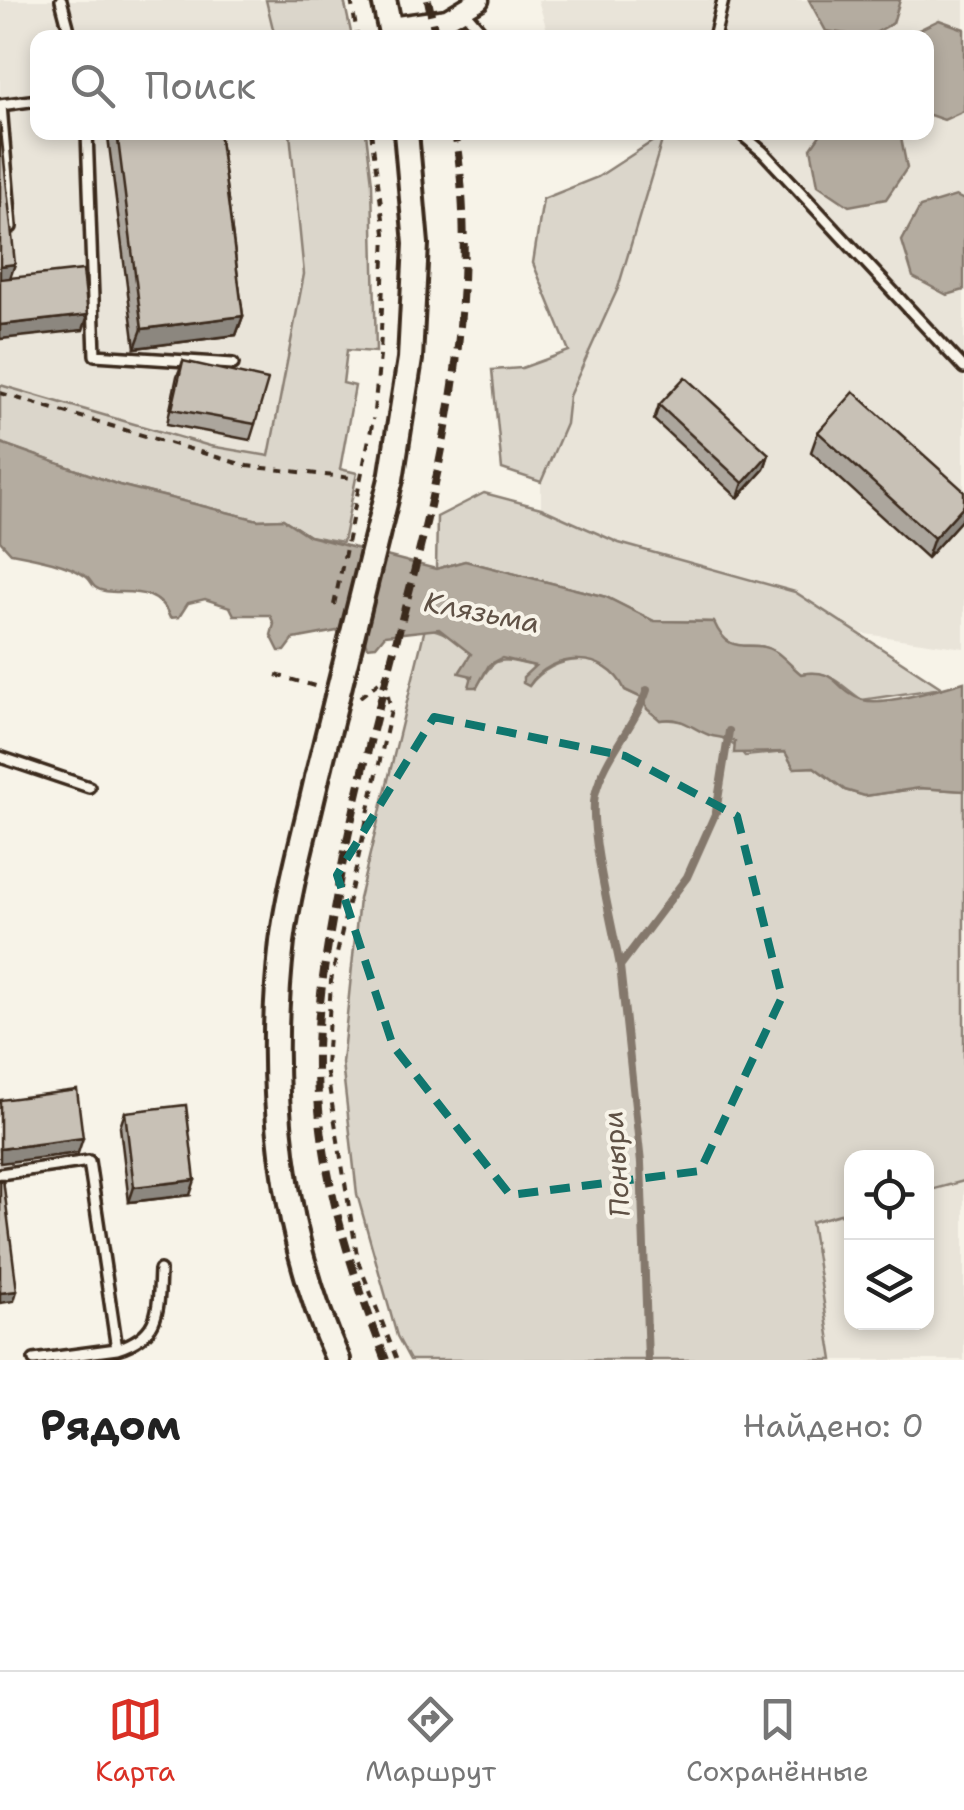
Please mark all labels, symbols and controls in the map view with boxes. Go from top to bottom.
search box [30,30,934,140]
icon: search [65,58,120,113]
text: Поиск [145,60,256,111]
water label: Клязьма [421,582,543,642]
water label: Поныри [593,1109,639,1219]
map controls [844,1150,934,1330]
button: locate [844,1150,934,1240]
button: layers [844,1240,934,1330]
text: Рядом [40,1397,181,1453]
text: Найдено: 0 [743,1404,924,1447]
tab: Карта [95,1692,175,1790]
tab: Маршрут [365,1692,496,1790]
tab: Сохранённые [686,1692,869,1790]

